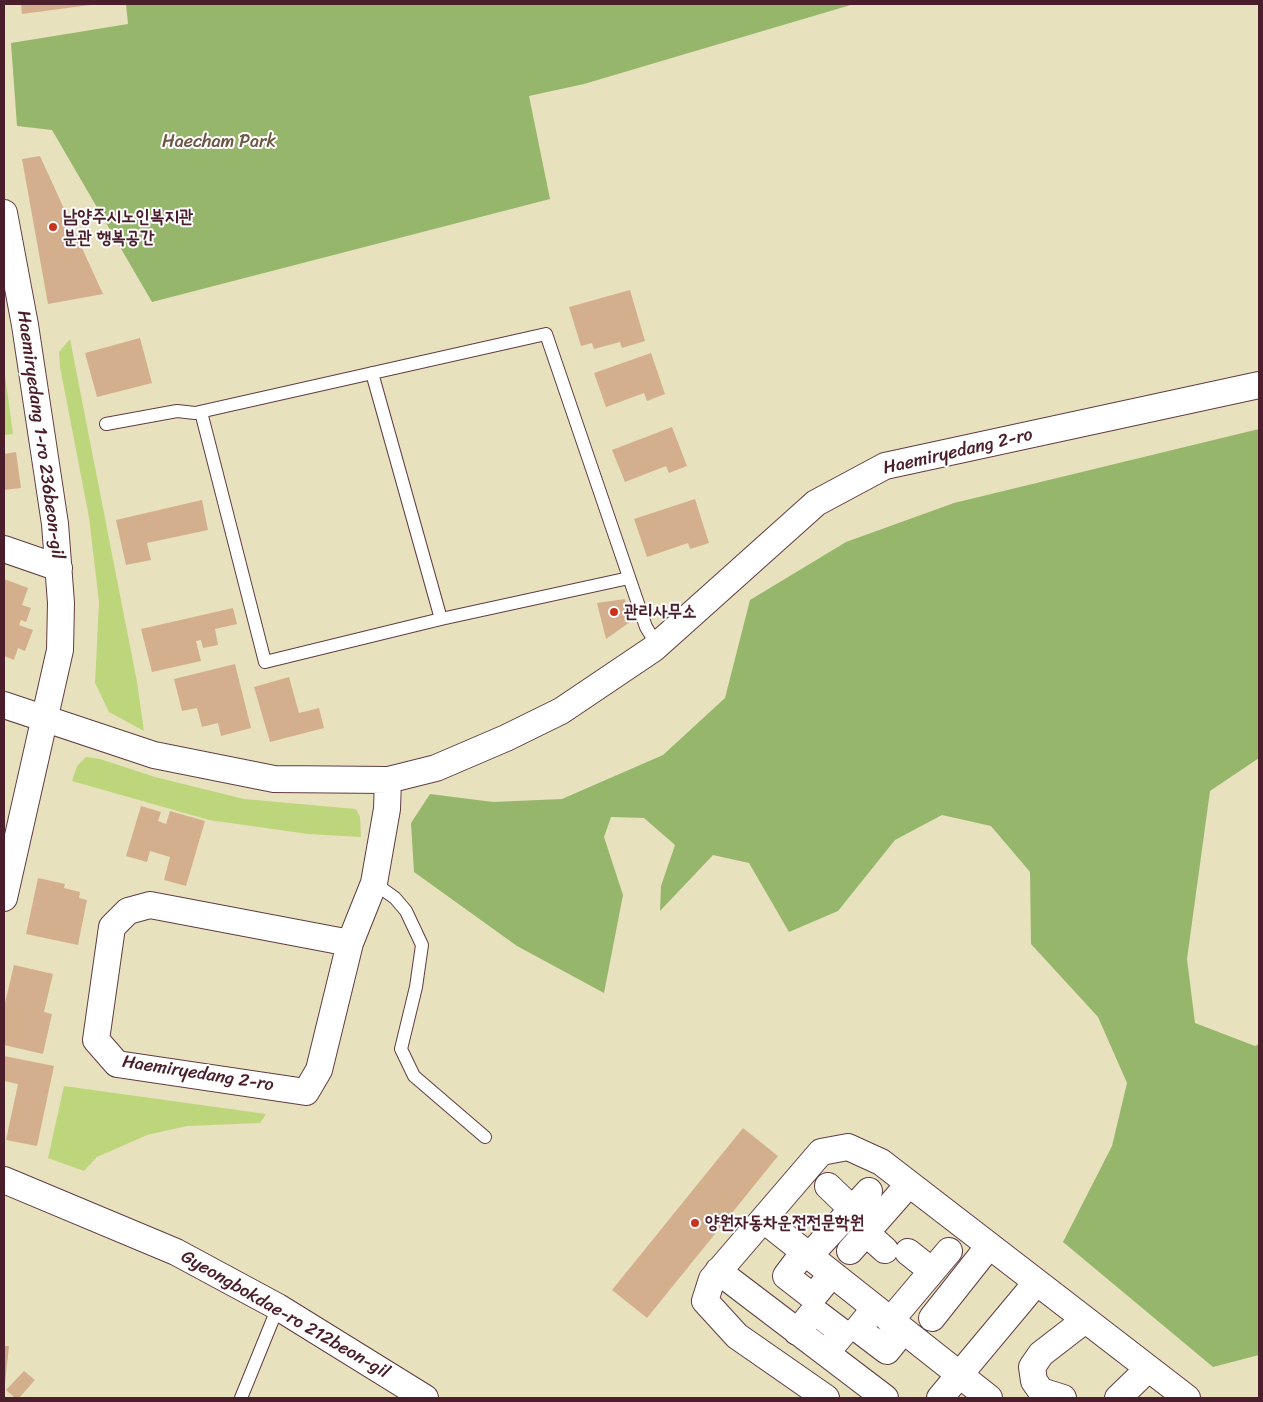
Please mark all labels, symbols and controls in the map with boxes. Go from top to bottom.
park label: Haecham Park [162,131,276,153]
place label: 남양주시노인복지관 분관 행복공간 [63,206,193,248]
marker: 남양주시노인복지관 분관 행복공간 [47,221,59,233]
street label: Haemiryedang 1-ro 236beon-gil [12,309,68,561]
street label: Haemiryedang 2-ro [881,424,1035,480]
place label: 관리사무소 [624,601,696,623]
marker: 관리사무소 [608,606,620,618]
street label: Haemiryedang 2-ro [121,1051,275,1097]
place label: 양원자동차운전전문학원 [705,1212,864,1234]
marker: 양원자동차운전전문학원 [689,1217,701,1229]
street label: Gyeongbokdae-ro 212beon-gil [177,1246,393,1384]

